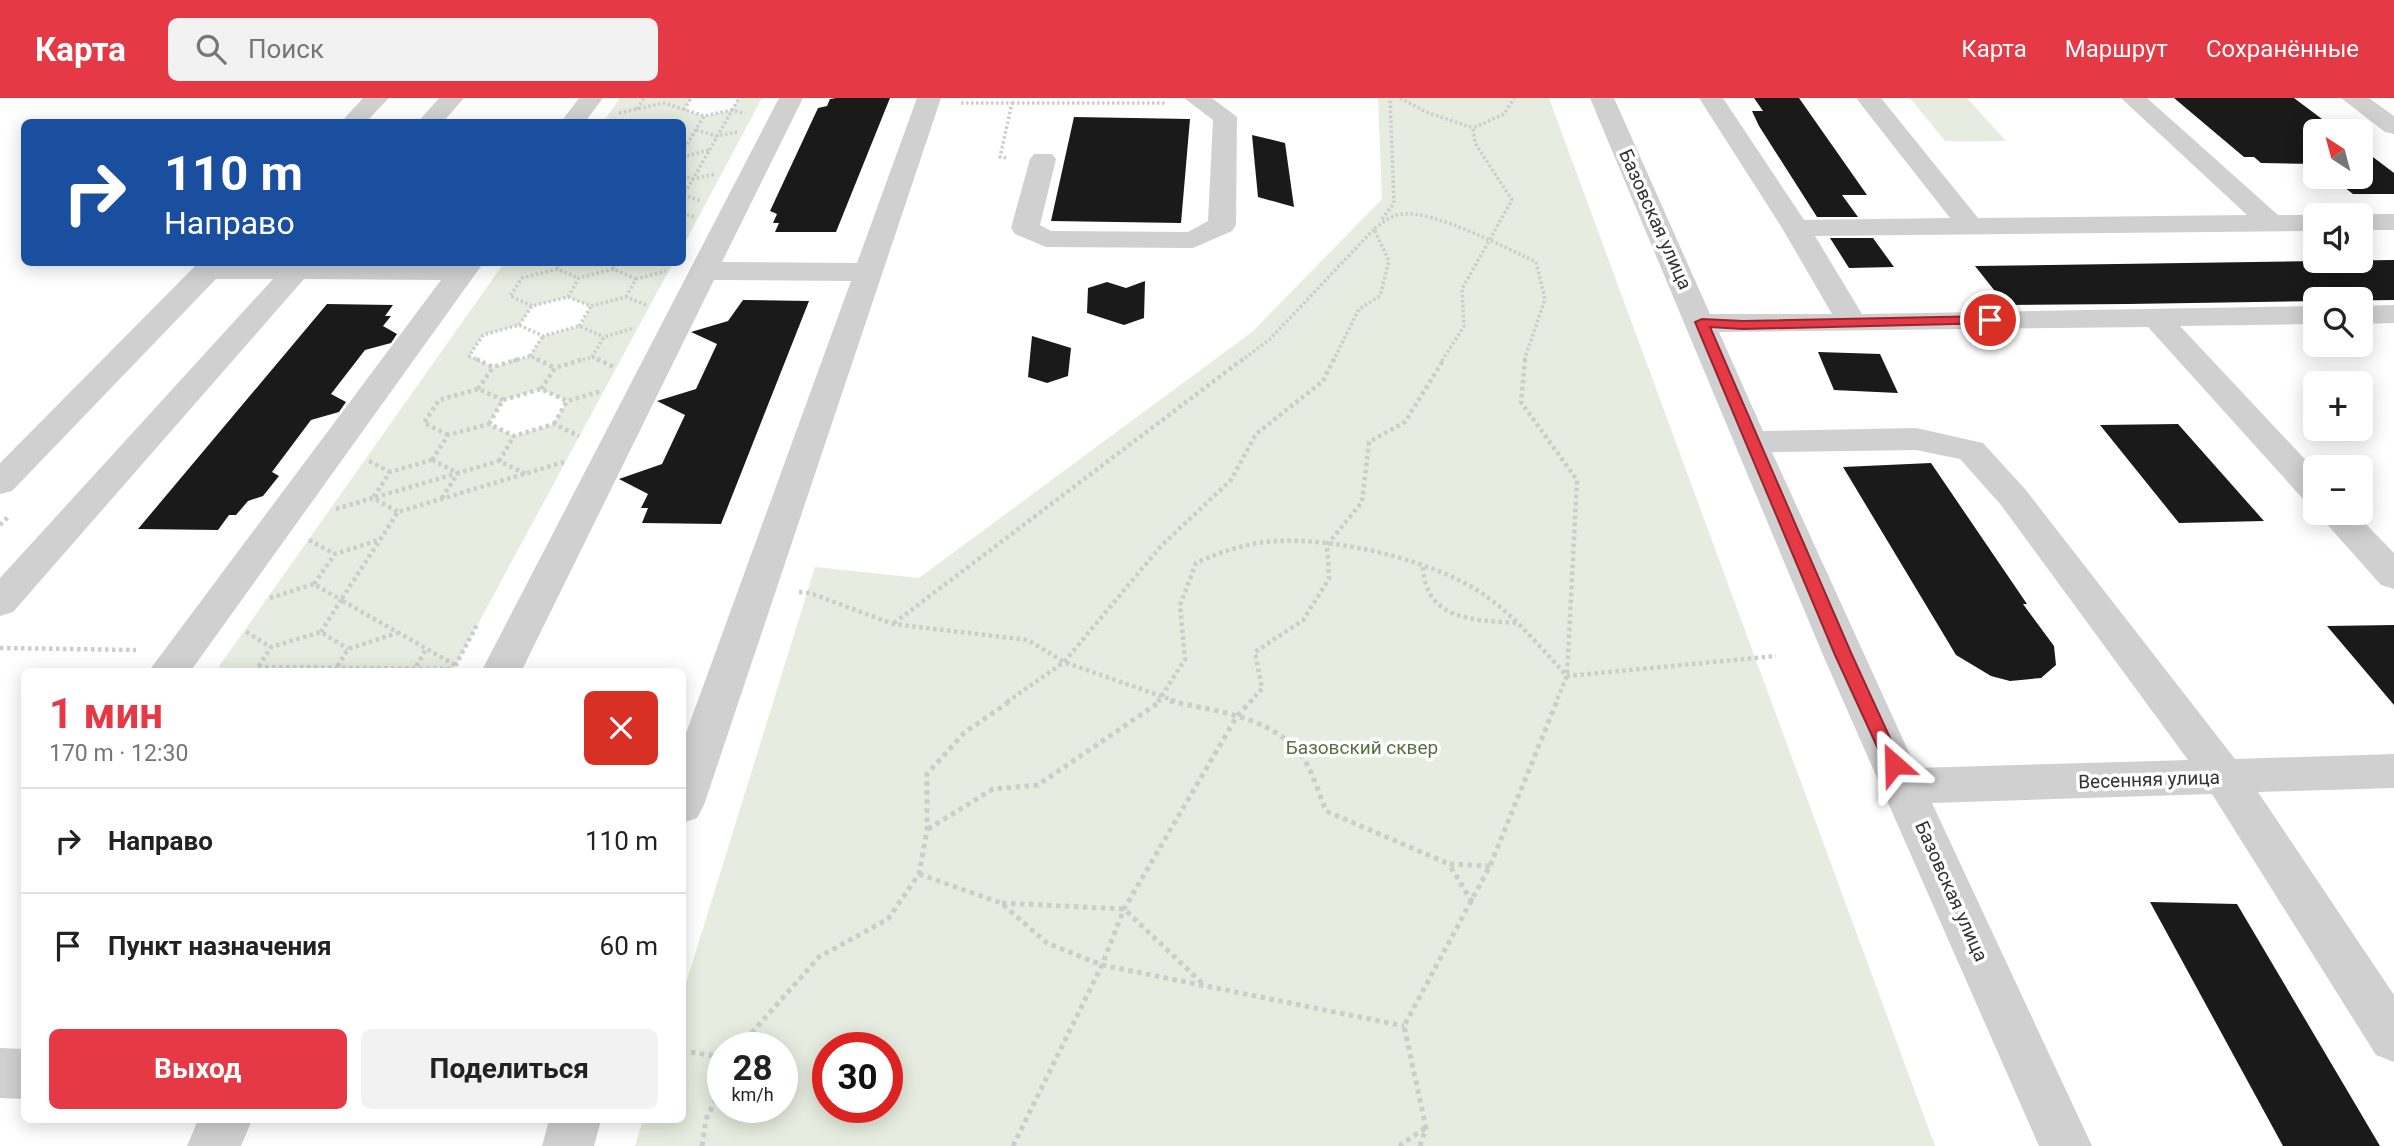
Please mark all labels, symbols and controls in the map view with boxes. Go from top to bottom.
search box [168,18,658,81]
text: Карта [35,30,126,69]
icon: search [192,30,230,68]
text: Поиск [248,34,324,64]
text: Карта [1961,35,2027,63]
text: Маршрут [2065,35,2168,63]
text: Сохранённые [2206,35,2359,63]
north arrow [2303,119,2373,189]
map controls [2303,119,2373,525]
text: 110 m [164,145,303,202]
street label: Базовская улица [1614,145,1697,293]
icon: right [49,147,140,238]
button: sound [2303,203,2373,273]
text: Направо [164,204,295,242]
button: search [2303,287,2373,357]
pin [1960,290,2020,350]
icon: arrive [1971,301,2009,339]
button: + [2303,371,2373,441]
button: − [2303,455,2373,525]
text: 1 мин [49,689,163,738]
button: close [584,691,658,765]
position arrow [1857,727,1931,801]
park label: Базовский сквер [1286,736,1438,759]
text: 170 m · 12:30 [49,740,188,767]
street label: Весенняя улица [2078,766,2220,793]
street label: Базовская улица [1910,817,1993,965]
icon: right [49,822,87,860]
text: Направо [108,826,213,856]
text: 110 m [585,826,658,856]
icon: arrive [49,927,87,965]
text: Пункт назначения [108,931,332,961]
text: 60 m [600,931,658,961]
button: Выход [49,1029,347,1109]
button: Поделиться [361,1029,658,1109]
speed limit sign: 30 [812,1032,903,1123]
text: 28 [732,1048,773,1089]
text: km/h [731,1084,774,1105]

